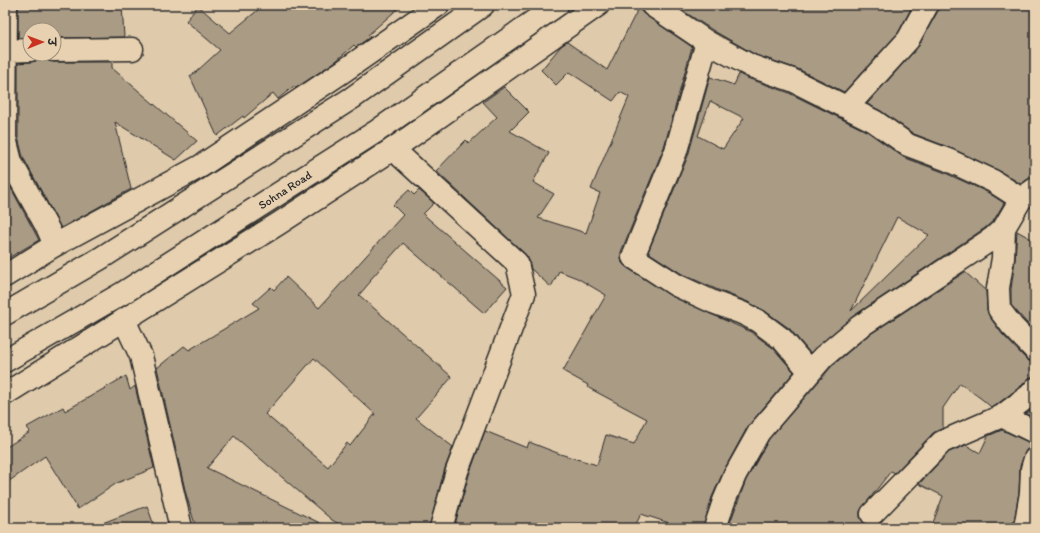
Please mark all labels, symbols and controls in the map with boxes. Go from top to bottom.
north arrow [22,22,62,62]
text: उ [45,37,58,47]
street label: Sohna Road [256,167,315,212]

